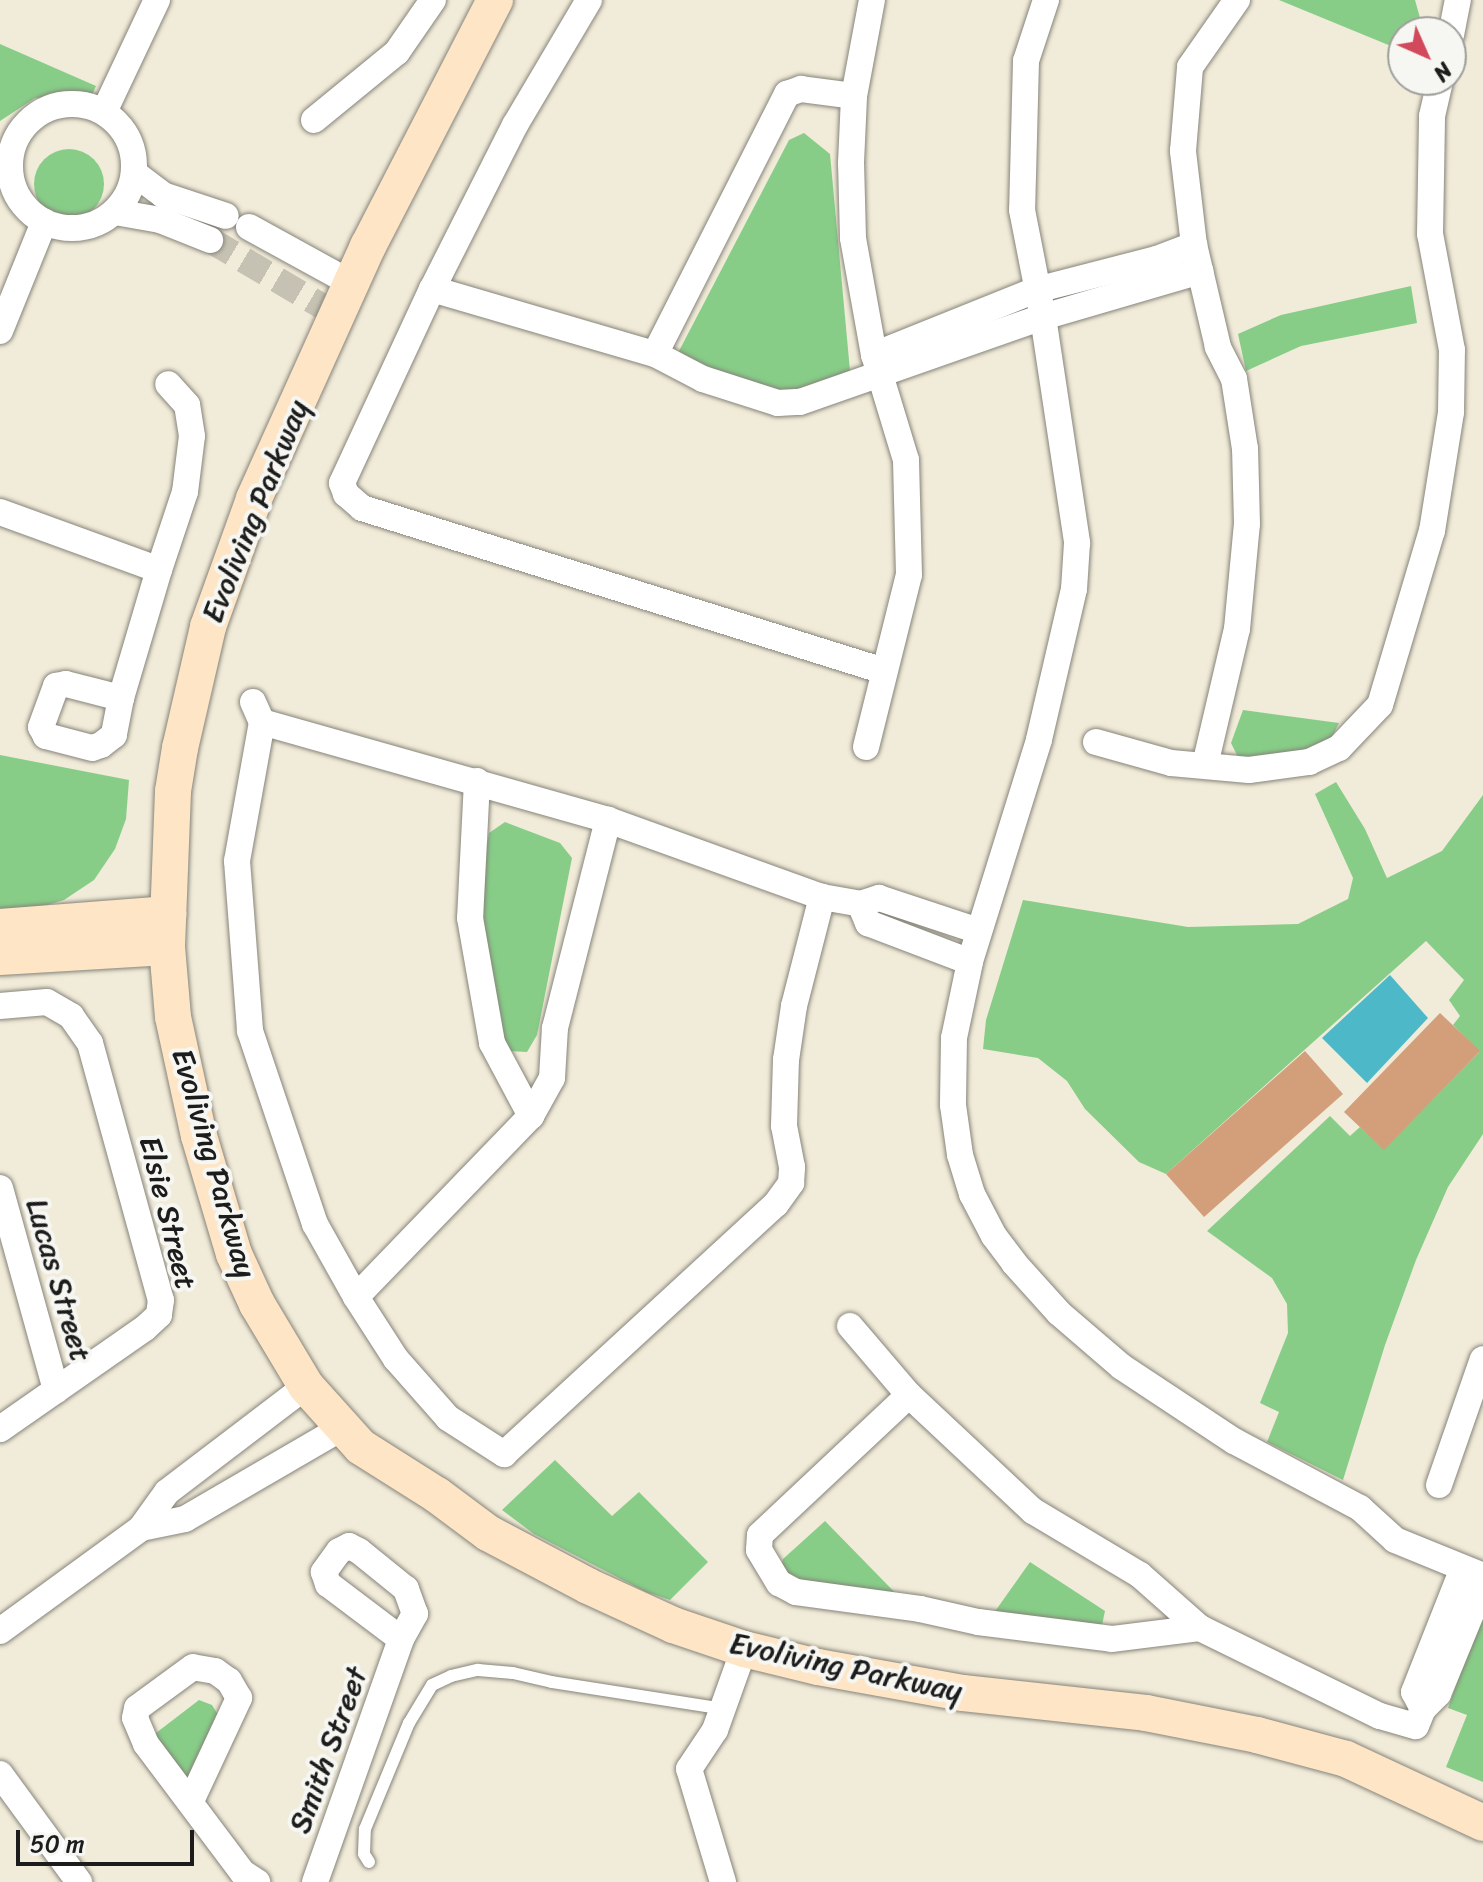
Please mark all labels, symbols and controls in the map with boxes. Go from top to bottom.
north arrow [1387,16,1467,96]
text: N [1424,53,1462,91]
street label: Evoliving Parkway [194,394,316,628]
street label: Evoliving Parkway [164,1044,264,1282]
street label: Elsie Street [131,1132,205,1294]
street label: Lucas Street [18,1194,100,1366]
street label: Evoliving Parkway [726,1625,966,1709]
street label: Smith Street [281,1662,375,1838]
scale bar [20,1814,198,1864]
text: 50 m [30,1823,85,1865]

